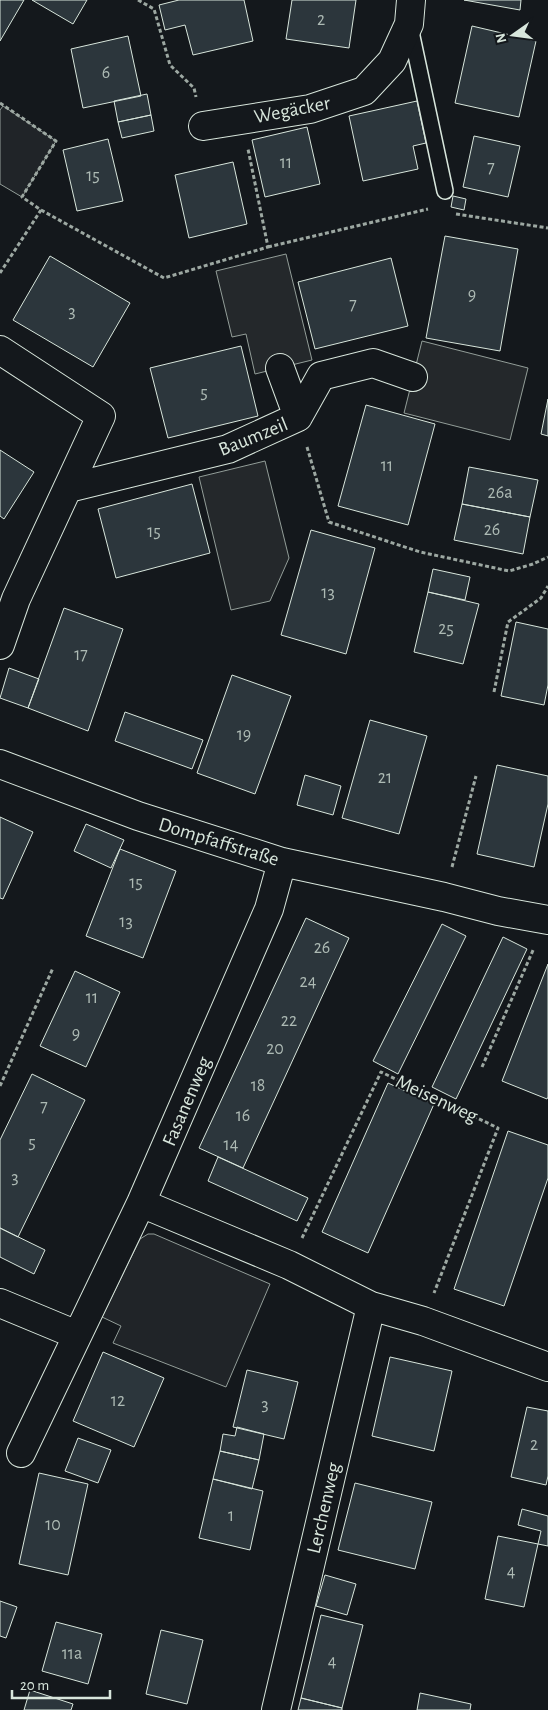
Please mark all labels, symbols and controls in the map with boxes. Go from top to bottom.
north arrow [488,10,538,60]
house number: 2 [317,11,325,29]
text: N [493,31,509,44]
house number: 6 [102,64,110,82]
street label: Wegäcker [253,93,332,127]
house number: 11 [280,154,292,172]
house number: 7 [487,159,495,177]
house number: 15 [86,167,100,185]
house number: 9 [468,286,476,304]
house number: 7 [349,296,357,314]
house number: 3 [68,303,76,321]
house number: 5 [200,384,208,402]
street label: Baumzeil [216,414,291,460]
house number: 11 [381,457,393,475]
house number: 26a [488,484,512,502]
house number: 26 [484,521,500,539]
house number: 15 [147,523,161,541]
house number: 13 [321,584,335,602]
house number: 25 [438,620,454,638]
house number: 17 [74,646,88,664]
house number: 19 [237,726,251,744]
house number: 21 [378,769,392,787]
street label: Dompfaffstraße [156,814,281,870]
house number: 15 [129,874,143,892]
house number: 13 [119,913,133,931]
house number: 26 [314,939,330,957]
house number: 24 [300,973,317,991]
house number: 11 [86,989,98,1007]
house number: 22 [281,1012,297,1030]
house number: 9 [72,1025,80,1043]
house number: 20 [266,1040,284,1058]
street label: Fasanenweg [159,1053,215,1149]
street label: Meisenweg [392,1071,481,1127]
house number: 18 [251,1077,265,1095]
house number: 7 [40,1098,48,1116]
house number: 16 [236,1107,250,1125]
house number: 5 [28,1134,36,1152]
house number: 14 [224,1136,239,1154]
house number: 3 [11,1169,19,1187]
house number: 12 [111,1392,125,1410]
house number: 3 [261,1396,269,1414]
house number: 2 [530,1436,538,1454]
street label: Lerchenweg [304,1460,344,1556]
house number: 1 [228,1507,234,1525]
house number: 10 [45,1516,61,1534]
house number: 4 [507,1563,516,1581]
house number: 11a [62,1645,82,1663]
house number: 4 [328,1653,337,1671]
scale bar [12,1668,110,1700]
text: 20 m [20,1678,49,1693]

